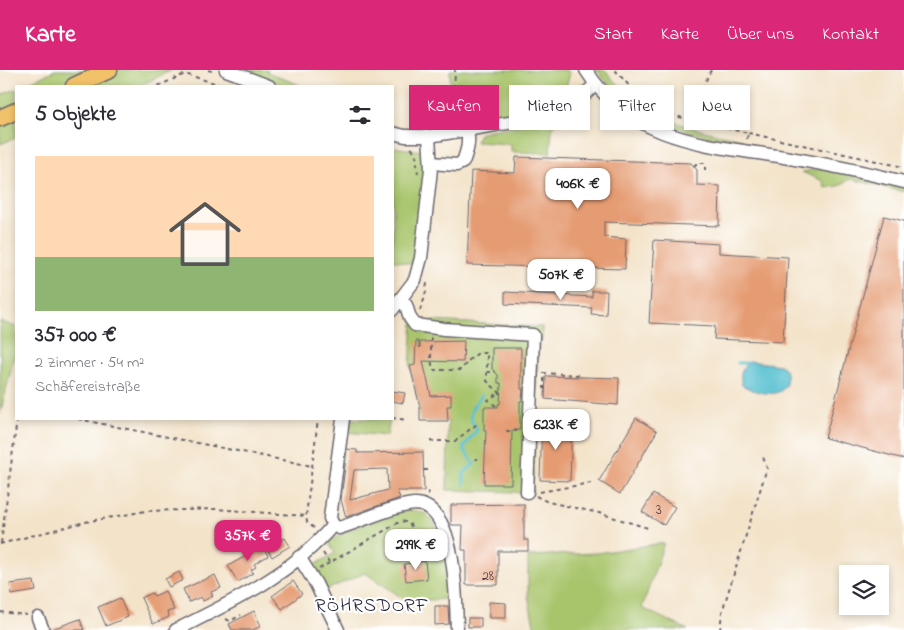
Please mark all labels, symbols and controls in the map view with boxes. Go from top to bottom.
text: Karte [25,18,76,53]
text: Start [594,22,633,48]
text: Karte [661,22,699,48]
text: Über uns [727,22,794,48]
text: Kontakt [822,22,879,48]
chip: Kaufen [409,85,499,130]
chip: Mieten [509,85,590,130]
chip: Filter [600,85,674,130]
chip: Neu [684,85,750,130]
text: 5 Objekte [35,100,116,130]
icon: filters [346,101,374,129]
pin: 406K € [537,168,619,210]
text: 406K € [556,172,600,196]
icon: home [160,189,250,279]
pin: 507K € [520,258,602,301]
text: 507K € [538,263,584,287]
text: 357 000 € [35,321,117,351]
text: 2 Zimmer · 54 m² [35,351,144,375]
text: Schäfereistraße [35,375,140,399]
pin: 623K € [515,408,597,451]
text: 623K € [534,413,578,437]
house number: 3 [656,500,662,521]
pin: 357K € [207,520,289,562]
text: 357K € [225,524,271,548]
pin: 299K € [375,528,457,571]
text: 299K € [396,533,436,557]
map controls [839,565,889,615]
button: layers [839,565,889,615]
house number: 28 [482,566,494,587]
district label: RÖHRSDORF [315,593,429,620]

